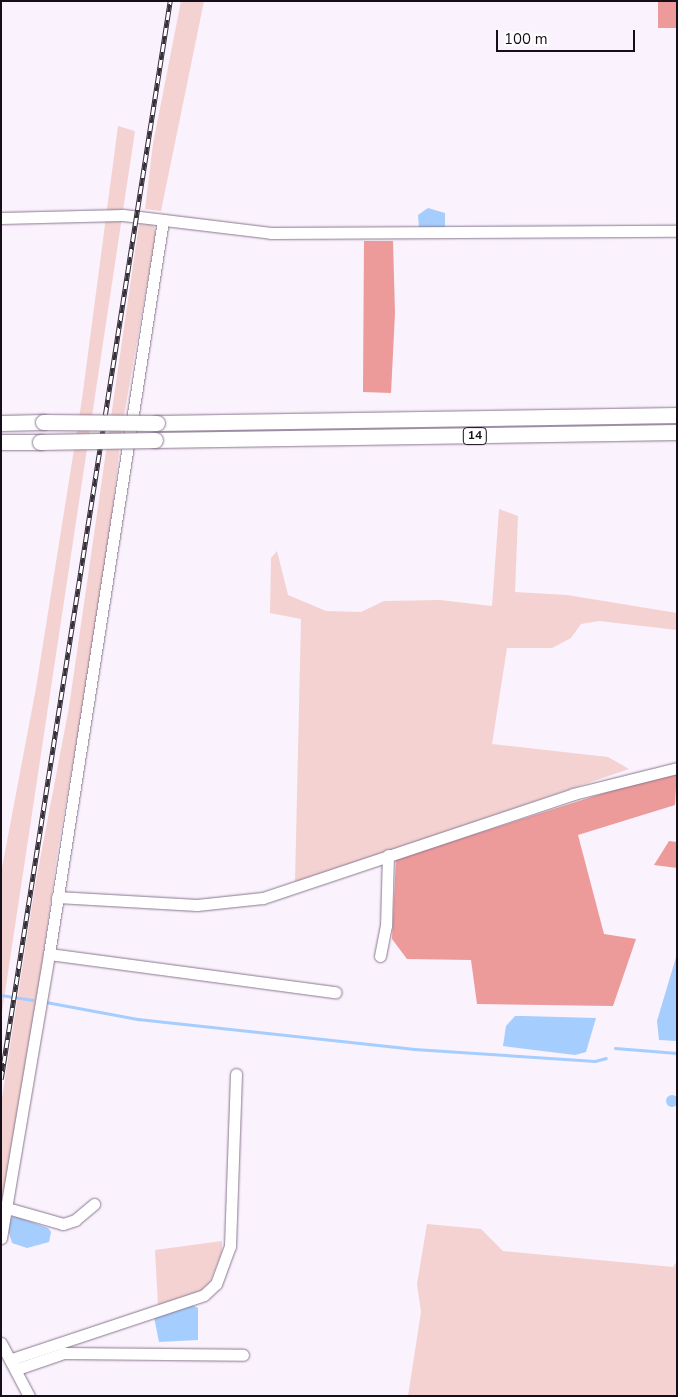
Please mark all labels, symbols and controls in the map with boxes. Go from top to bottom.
scale bar [498,20,637,52]
text: 100 m [504,29,548,49]
road number: 14 [462,426,488,446]

